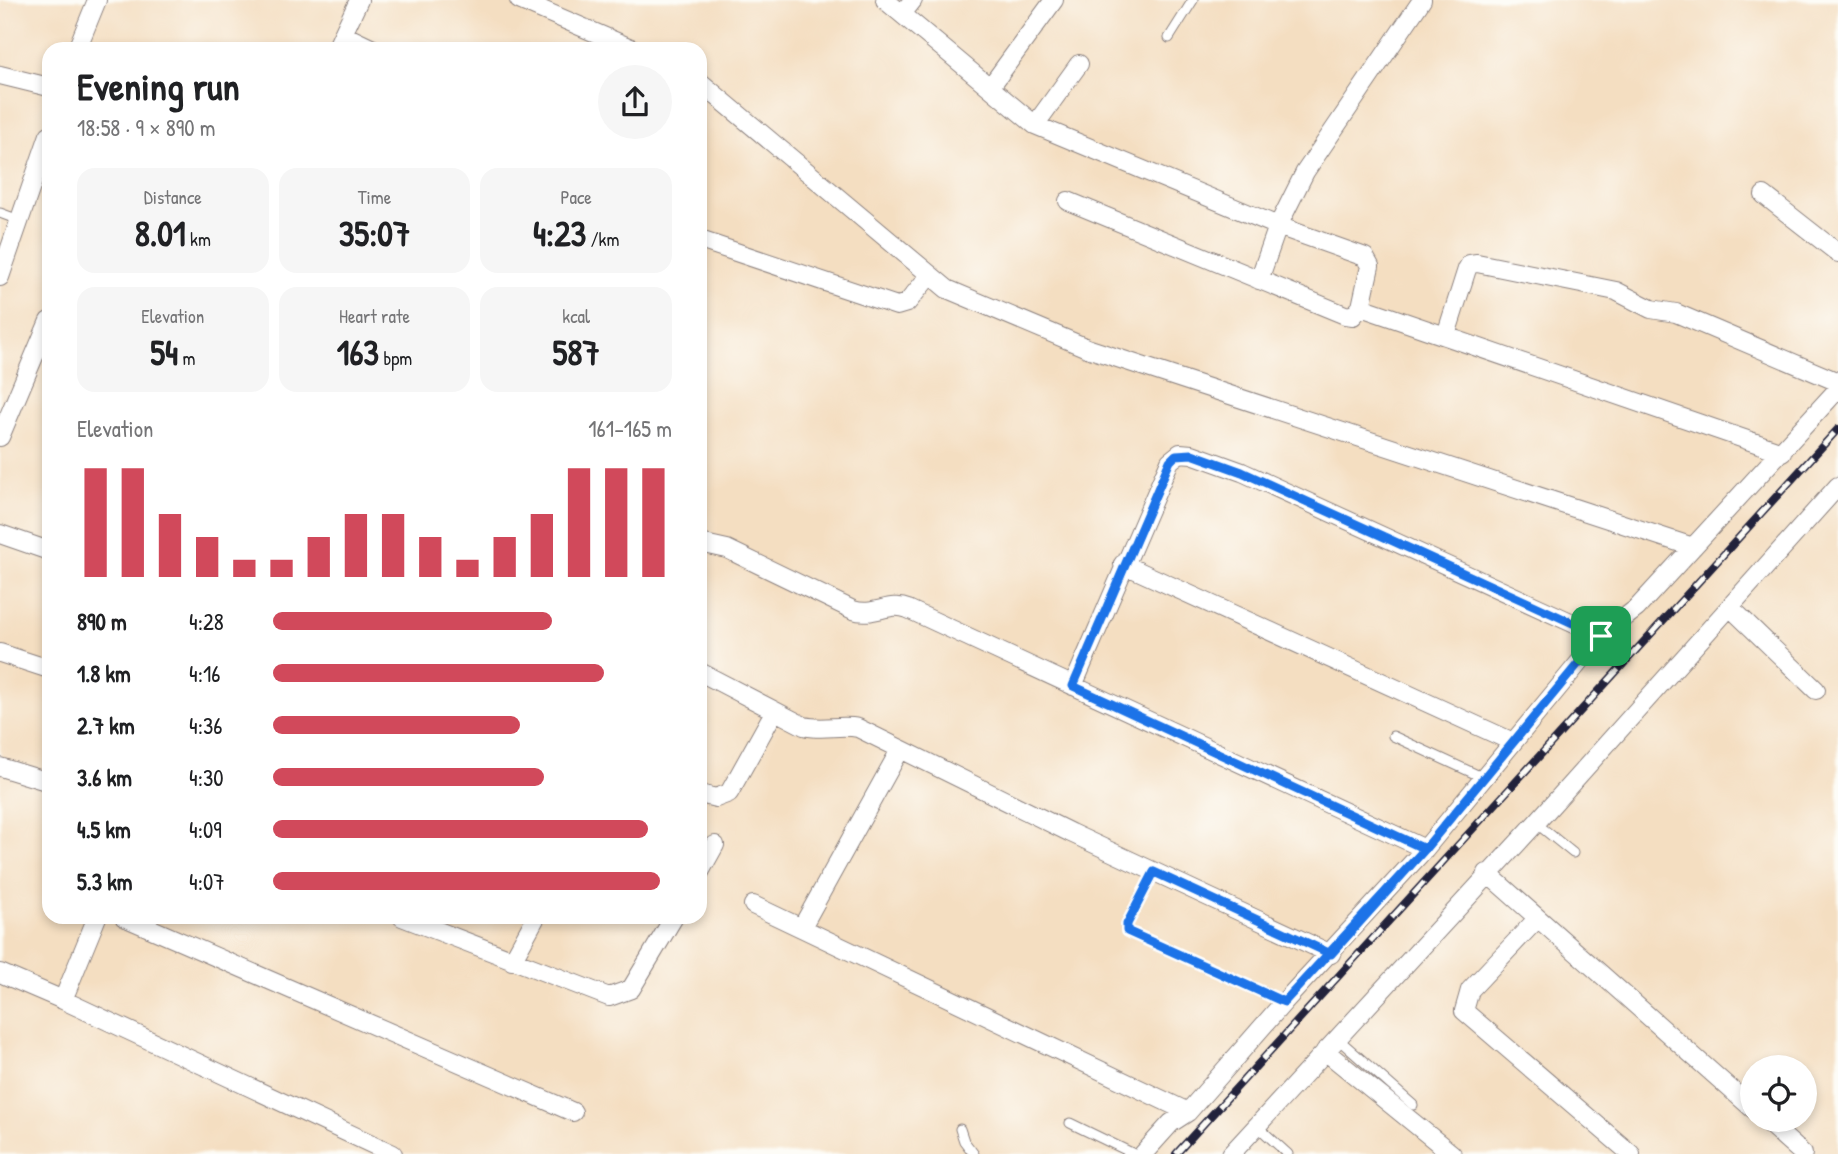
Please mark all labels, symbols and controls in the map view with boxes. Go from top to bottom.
text: Evening run [77,60,240,112]
button: share [598,65,672,139]
text: 18:58 · 9 × 890 m [77,112,215,143]
text: Distance [144,184,202,210]
text: Time [358,184,391,210]
text: Pace [560,184,592,210]
text: 8.01 [135,210,186,257]
text: 35:07 [339,210,410,257]
text: 4:23 [533,210,586,257]
text: km [186,226,211,252]
text: /km [586,226,619,252]
text: Elevation [141,303,204,329]
text: Heart rate [339,303,410,329]
text: kcal [562,303,590,329]
text: 54 [150,329,178,376]
text: 163 [337,329,379,376]
text: 587 [553,329,600,376]
text: m [178,345,195,371]
text: bpm [379,345,412,371]
text: Elevation [77,413,153,444]
text: 161–165 m [588,413,672,444]
text: 890 m [77,606,127,637]
text: 4:28 [189,606,224,637]
pin [1571,606,1631,666]
icon: arrive [1582,617,1620,655]
text: 1.8 km [77,658,131,689]
text: 4:16 [189,658,221,689]
text: 2.7 km [77,710,135,741]
text: 4:36 [189,710,222,741]
text: 3.6 km [77,762,132,793]
text: 4:30 [189,762,224,793]
text: 4.5 km [77,814,131,845]
text: 4:09 [189,814,222,845]
text: 5.3 km [77,866,132,897]
text: 4:07 [189,866,225,897]
map controls [1740,1055,1817,1132]
button: locate [1740,1055,1817,1132]

